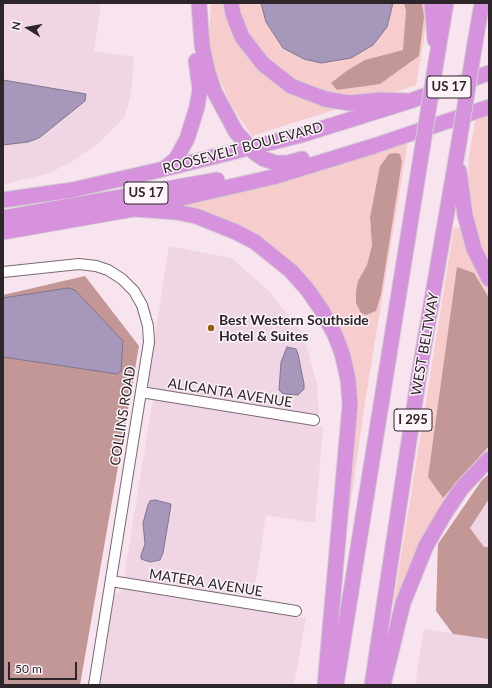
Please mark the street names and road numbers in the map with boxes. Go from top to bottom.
road number: US 17 [427,76,471,98]
street label: ROOSEVELT BOULEVARD [161,118,325,178]
road number: US 17 [124,182,168,204]
street label: WEST BELTWAY [408,291,442,397]
street label: COLLINS ROAD [107,365,139,467]
street label: ALICANTA AVENUE [167,375,293,411]
road number: I 295 [394,409,432,431]
street label: MATERA AVENUE [148,566,264,600]

